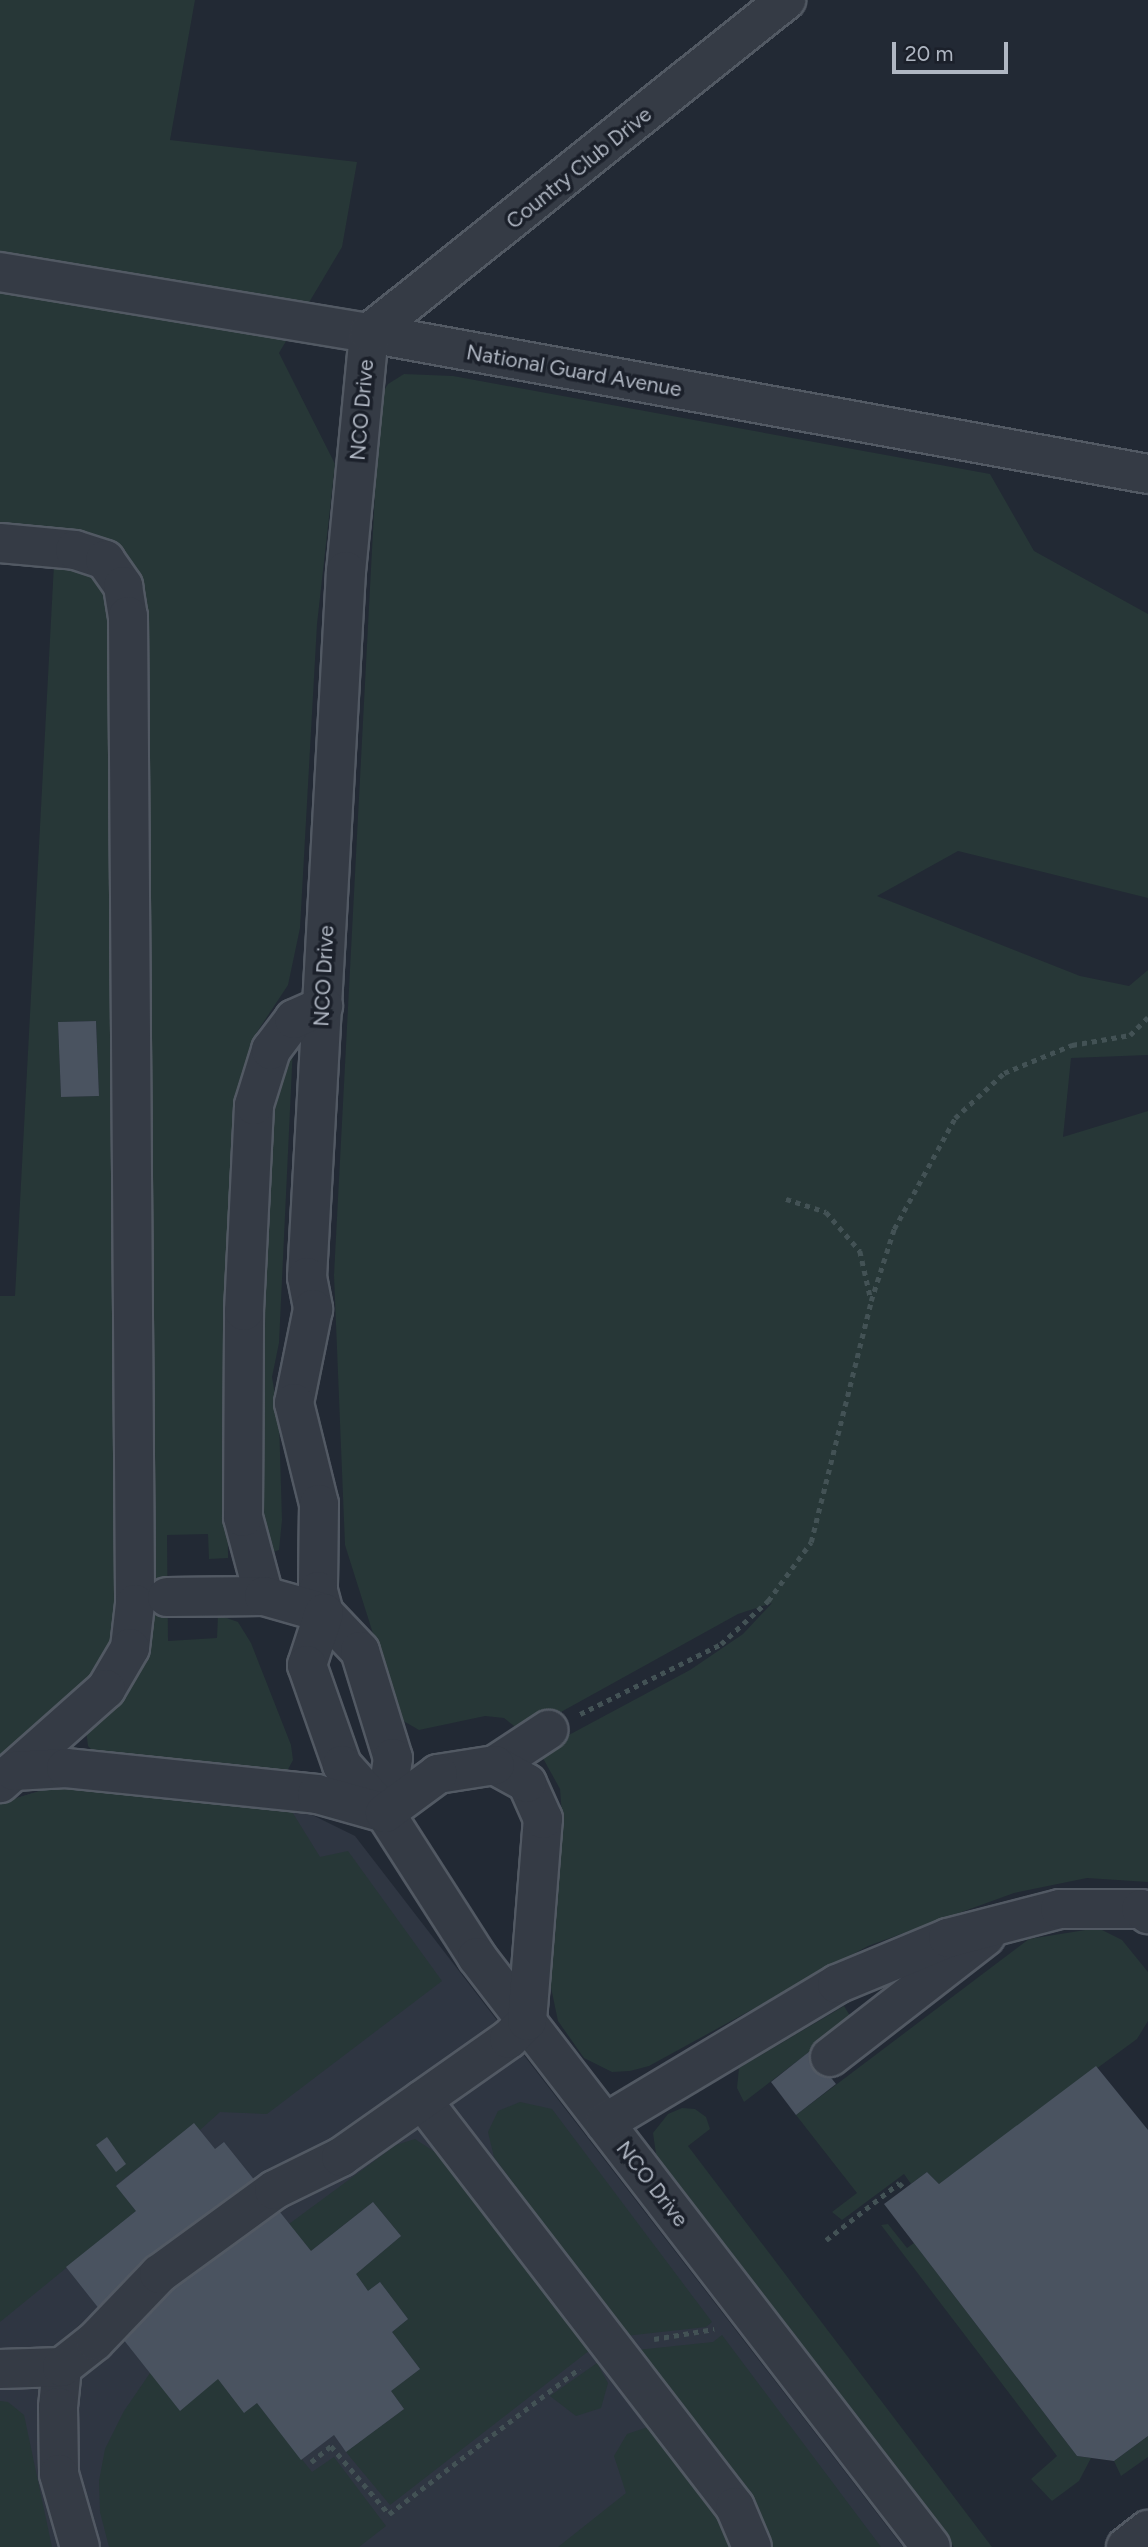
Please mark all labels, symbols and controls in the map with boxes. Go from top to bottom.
scale bar [896,28,1012,72]
text: 20 m [905,41,953,66]
street label: Country Club Drive [501,102,657,234]
street label: National Guard Avenue [464,340,684,402]
street label: NCO Drive [345,358,379,462]
street label: NCO Drive [309,925,339,1027]
street label: NCO Drive [611,2136,693,2232]

